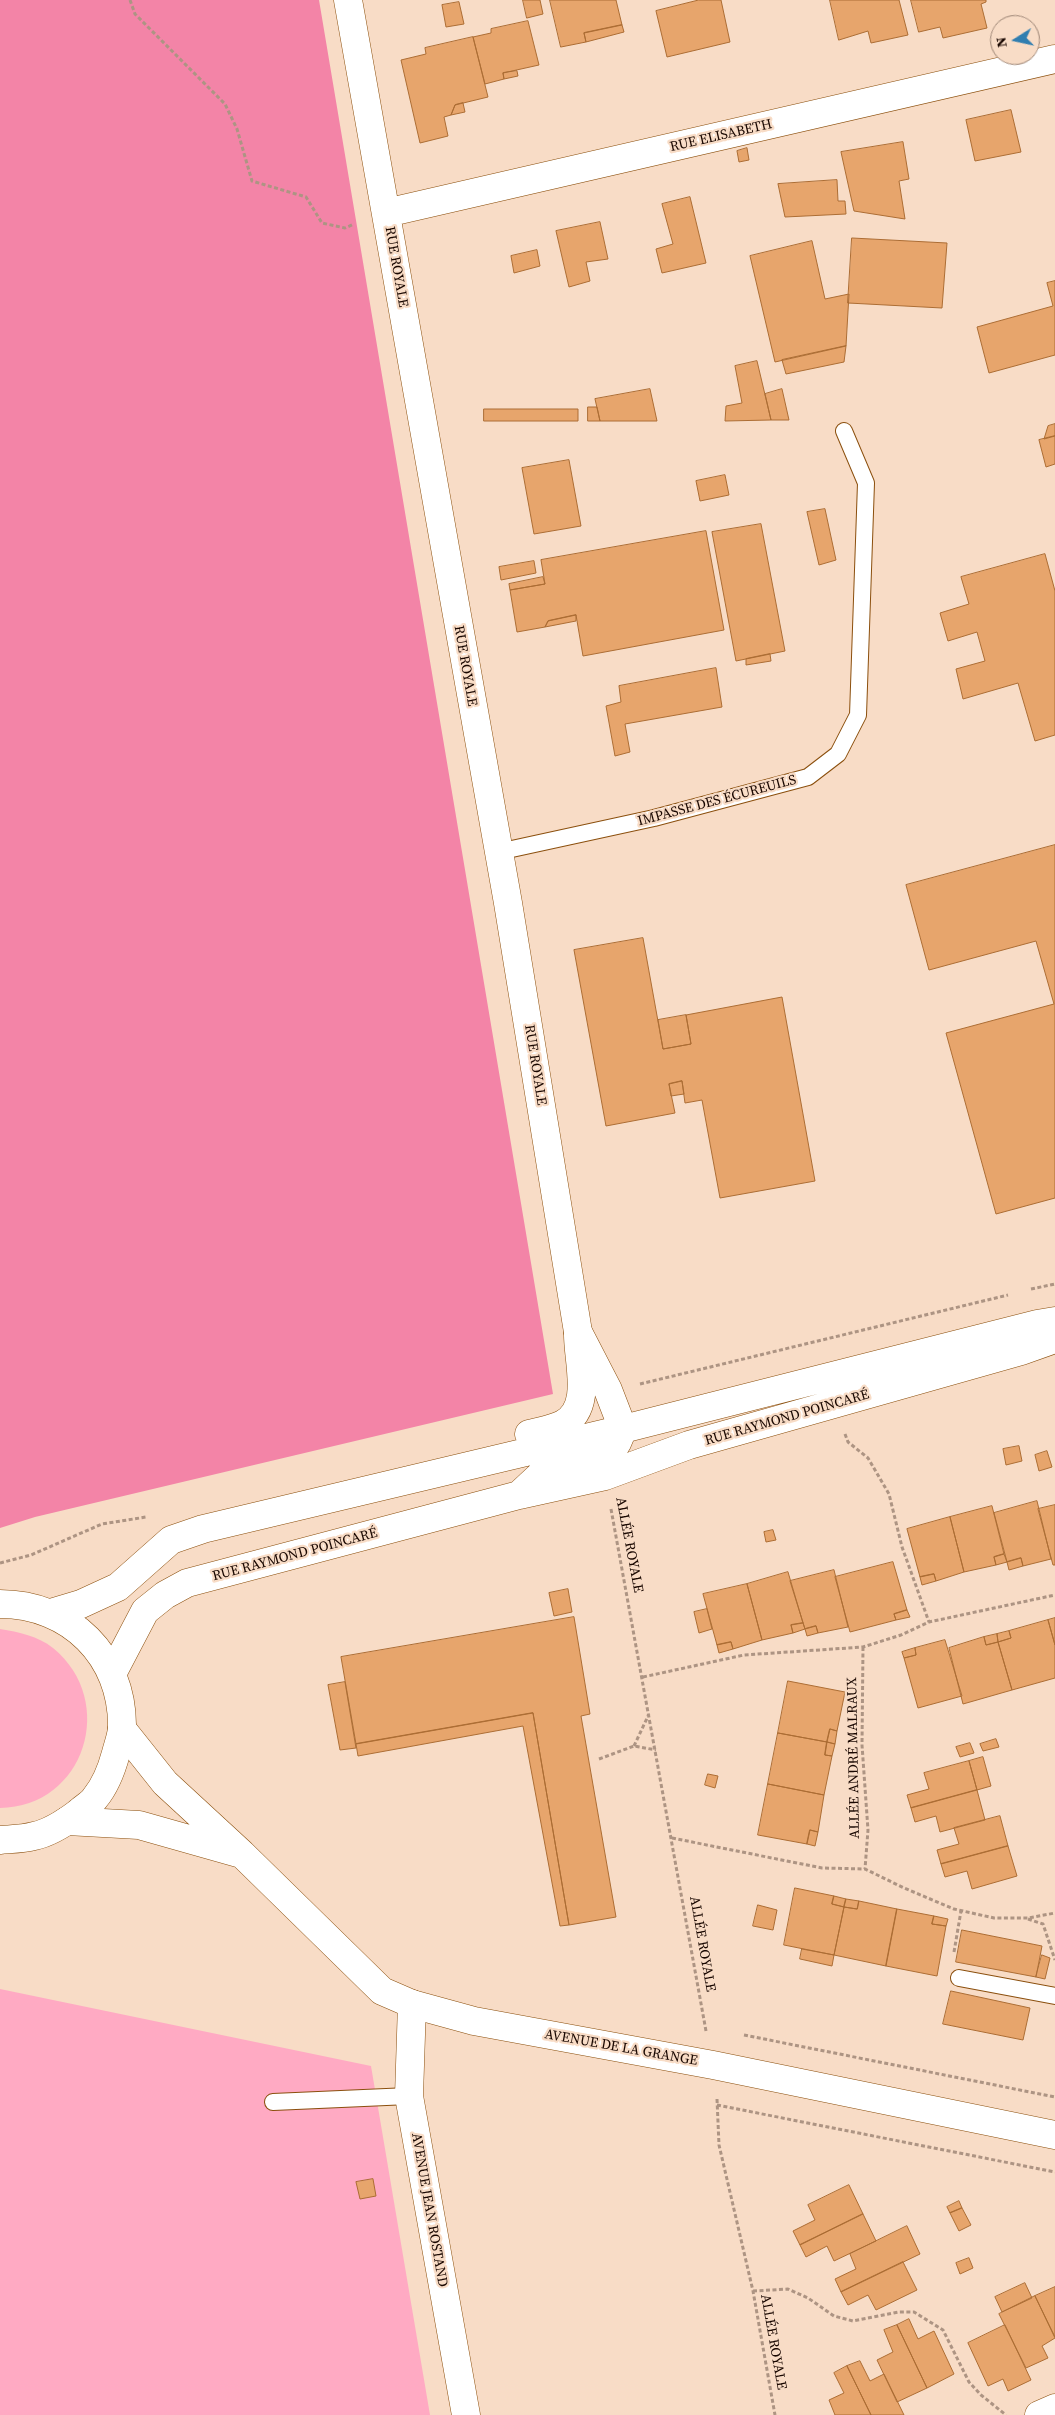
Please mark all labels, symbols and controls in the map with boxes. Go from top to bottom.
north arrow [990,15,1040,65]
text: N [990,36,1012,49]
street label: RUE ELISABETH [668,116,774,156]
street label: RUE ROYALE [381,225,411,309]
street label: RUE ROYALE [450,624,480,708]
street label: IMPASSE DES ÉCUREUILS [636,772,798,830]
street label: RUE ROYALE [520,1023,550,1107]
street label: RUE RAYMOND POINCARÉ [703,1386,871,1450]
street label: ALLÉE ROYALE [612,1496,646,1594]
street label: RUE RAYMOND POINCARÉ [211,1525,379,1585]
street label: ALLÉE ANDRÉ MALRAUX [844,1677,864,1839]
street label: ALLÉE ROYALE [685,1895,719,1993]
street label: AVENUE DE LA GRANGE [543,2026,699,2070]
street label: AVENUE JEAN ROSTAND [407,2132,451,2288]
street label: ALLÉE ROYALE [756,2293,790,2391]

